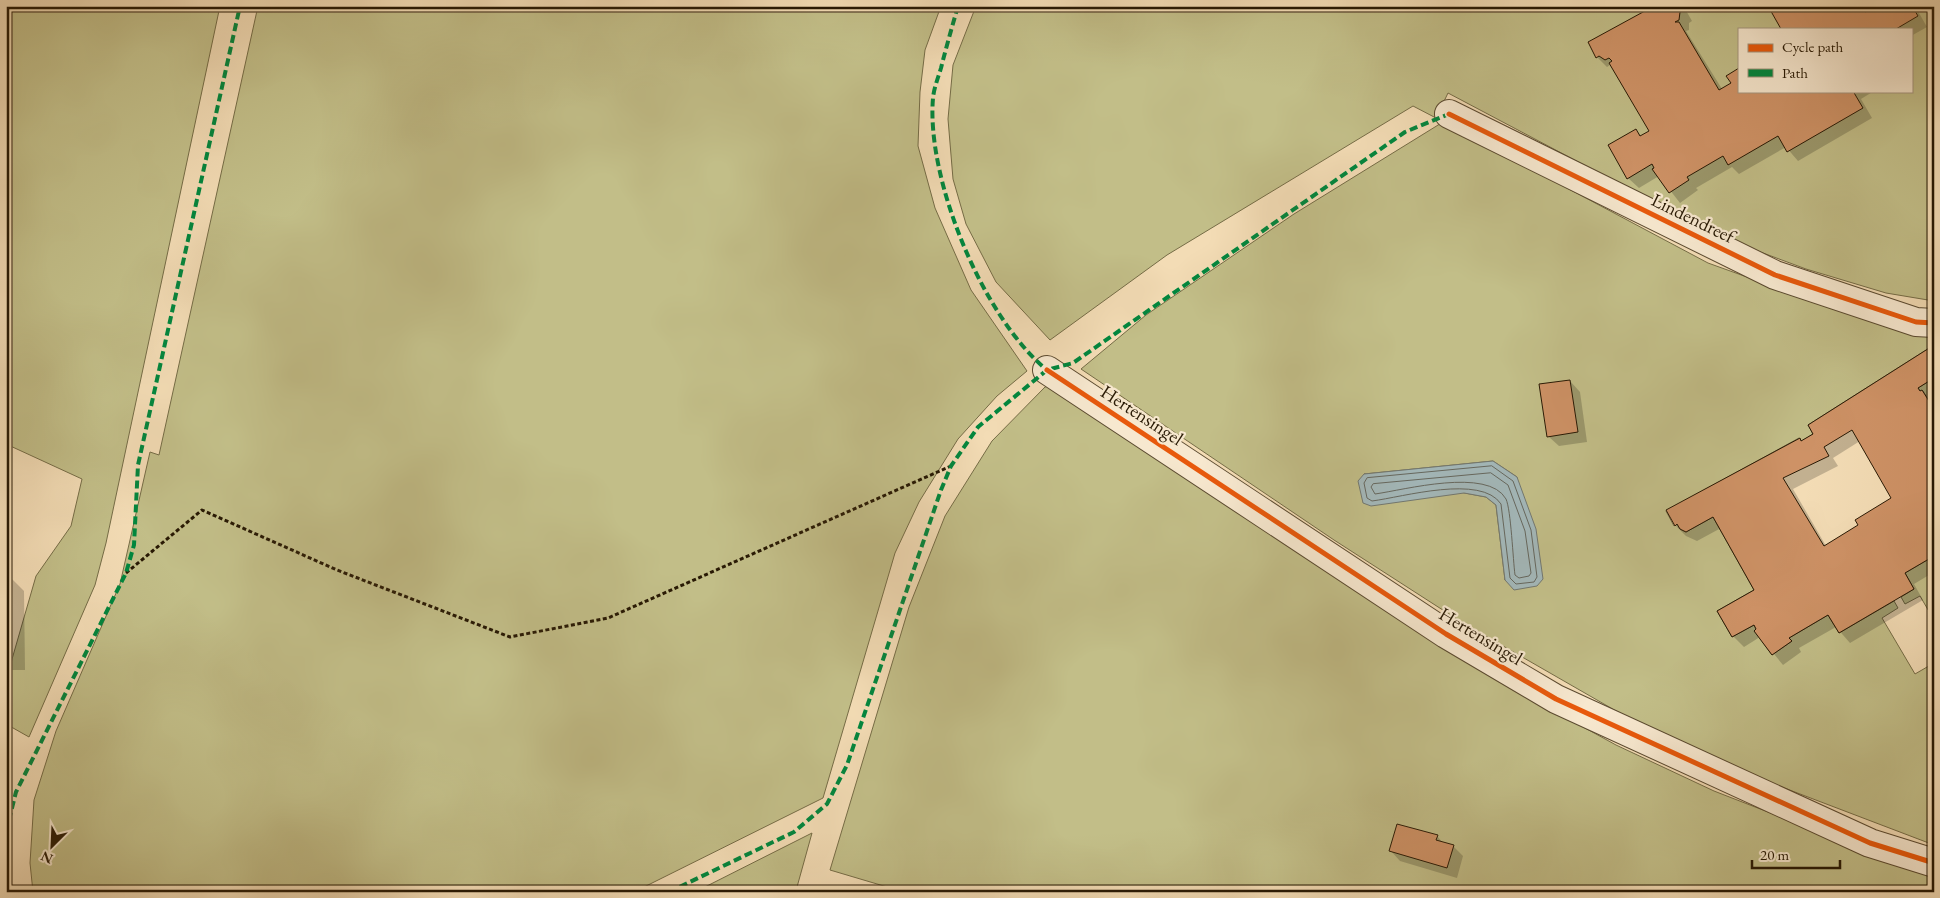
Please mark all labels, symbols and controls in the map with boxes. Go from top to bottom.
legend [1738,28,1912,92]
text: Cycle path [1782,37,1844,56]
text: Path [1782,63,1808,82]
street label: Lindendreef [1647,187,1740,250]
street label: Hertensingel [1096,379,1188,451]
street label: Hertensingel [1434,601,1528,671]
north arrow [28,820,78,870]
scale bar [1752,838,1840,870]
text: 20 m [1760,845,1789,864]
text: N [37,847,56,868]

